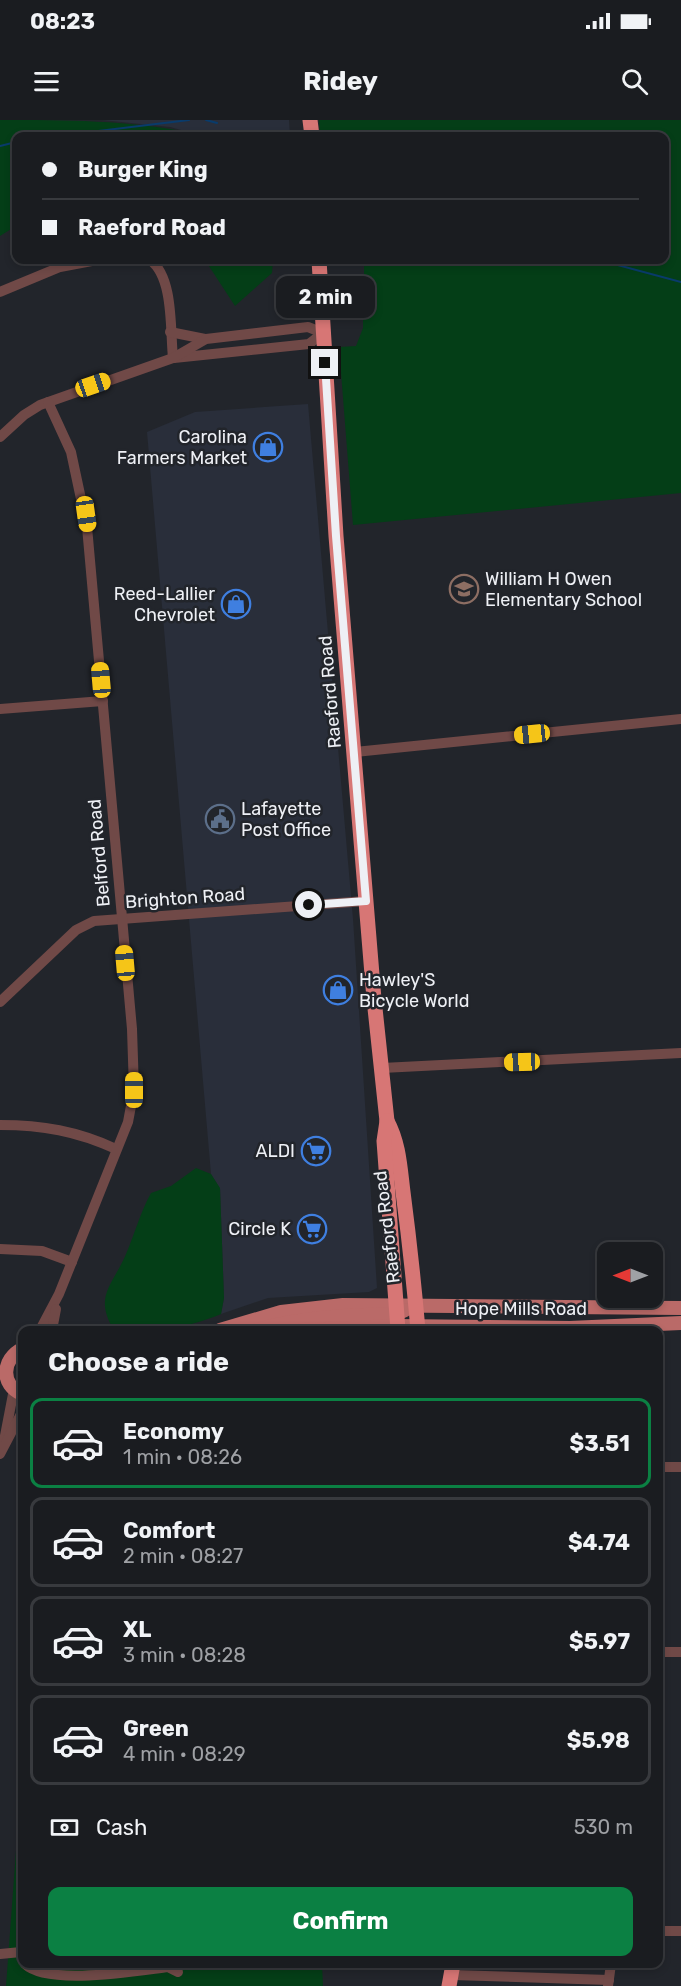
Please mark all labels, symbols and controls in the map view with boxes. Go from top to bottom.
text: 08:23 [30,8,95,35]
icon: menu [30,65,63,98]
text: Ridey [303,65,378,97]
icon: search [618,65,651,98]
text: Burger King [78,156,208,183]
text: Raeford Road [78,214,226,241]
callout: 2 min [276,276,374,318]
text: 2 min [298,285,353,309]
route end [311,349,338,376]
car [73,371,113,399]
place label: Carolina Farmers Market [117,426,247,469]
shop icon: Carolina Farmers Market [252,431,284,463]
car [75,495,97,533]
place label: William H Owen Elementary School [485,568,642,611]
school or university icon: William H Owen Elementary School [448,573,480,605]
place label: Reed-Lallier Chevrolet [114,583,215,626]
shop icon: Reed-Lallier Chevrolet [220,588,252,620]
street label: Raeford Road [314,635,346,749]
car [90,661,112,699]
car [513,723,551,745]
street label: Belford Road [83,798,115,908]
place label: Lafayette Post Office [241,798,331,841]
public building icon: Lafayette Post Office [204,803,236,835]
street label: Brighton Road [124,883,246,913]
route start [295,891,322,918]
car [114,944,136,982]
place label: Hawley'S Bicycle World [359,969,469,1012]
shop icon: Hawley'S Bicycle World [322,974,354,1006]
car [504,1052,540,1072]
car [125,1072,143,1108]
supermarket icon: ALDI [300,1135,332,1167]
place label: ALDI [255,1140,295,1162]
street label: Raeford Road [369,1169,405,1285]
supermarket icon: Circle K [296,1213,328,1245]
place label: Circle K [228,1218,291,1240]
north arrow [597,1242,663,1308]
map controls [597,1242,663,1308]
street label: Hope Mills Road [455,1298,587,1320]
text: Choose a ride [48,1346,229,1378]
icon: car [51,1416,105,1470]
text: Economy [123,1418,224,1445]
text: $3.51 [570,1430,630,1457]
text: 1 min · 08:26 [123,1445,242,1469]
icon: car [51,1515,105,1569]
text: Comfort [123,1517,215,1544]
text: $4.74 [568,1529,630,1556]
text: 2 min · 08:27 [123,1544,243,1568]
icon: car [51,1614,105,1668]
text: XL [123,1616,151,1643]
text: $5.97 [569,1628,630,1655]
text: 3 min · 08:28 [123,1643,246,1667]
icon: car [51,1713,105,1767]
text: Green [123,1715,189,1742]
text: $5.98 [567,1727,630,1754]
text: 4 min · 08:29 [123,1742,246,1766]
icon: cash [48,1811,81,1844]
text: Cash [96,1814,147,1841]
text: 530 m [574,1815,633,1839]
button: Confirm [48,1887,633,1956]

